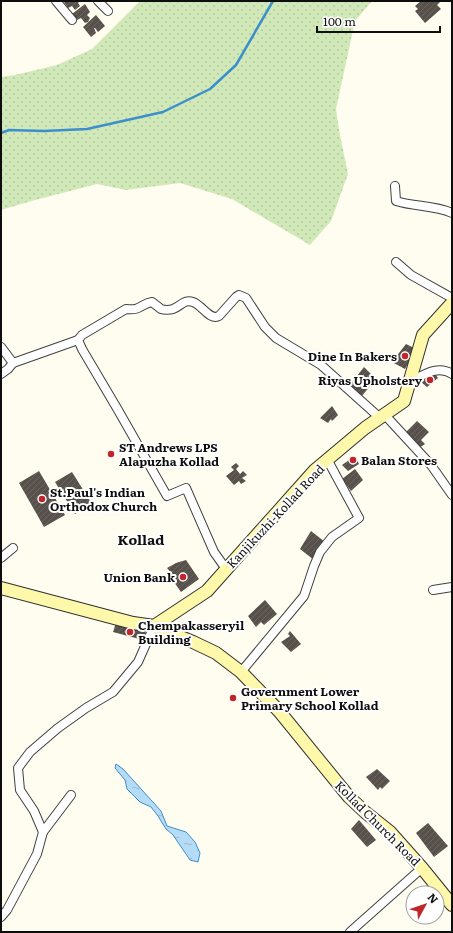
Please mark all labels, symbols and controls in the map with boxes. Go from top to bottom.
scale bar [317,8,440,34]
text: 100 m [323,12,356,30]
place label: Dine In Bakers [308,347,397,365]
marker: Dine In Bakers [400,351,410,361]
place label: Riyas Upholstery [318,371,423,389]
marker: Riyas Upholstery [425,375,435,385]
place label: ST Andrews LPS Alapuzha Kollad [119,438,219,470]
marker: ST Andrews LPS Alapuzha Kollad [106,449,116,459]
place label: Balan Stores [361,451,437,469]
marker: Balan Stores [348,455,358,465]
street label: Kanjikuzhi-Kollad Road [222,459,329,572]
place label: St.Paul's Indian Orthodox Church [50,483,157,515]
marker: St.Paul's Indian Orthodox Church [37,494,47,504]
district label: Kollad [118,529,164,549]
place label: Union Bank [104,568,176,586]
marker: Union Bank [178,572,188,582]
place label: Chempakasseryil Building [138,616,245,648]
marker: Chempakasseryil Building [125,627,135,637]
place label: Government Lower Primary School Kollad [241,682,379,714]
marker: Government Lower Primary School Kollad [228,693,238,703]
street label: Kollad Church Road [331,776,425,870]
north arrow [405,885,445,925]
text: N [424,889,443,907]

